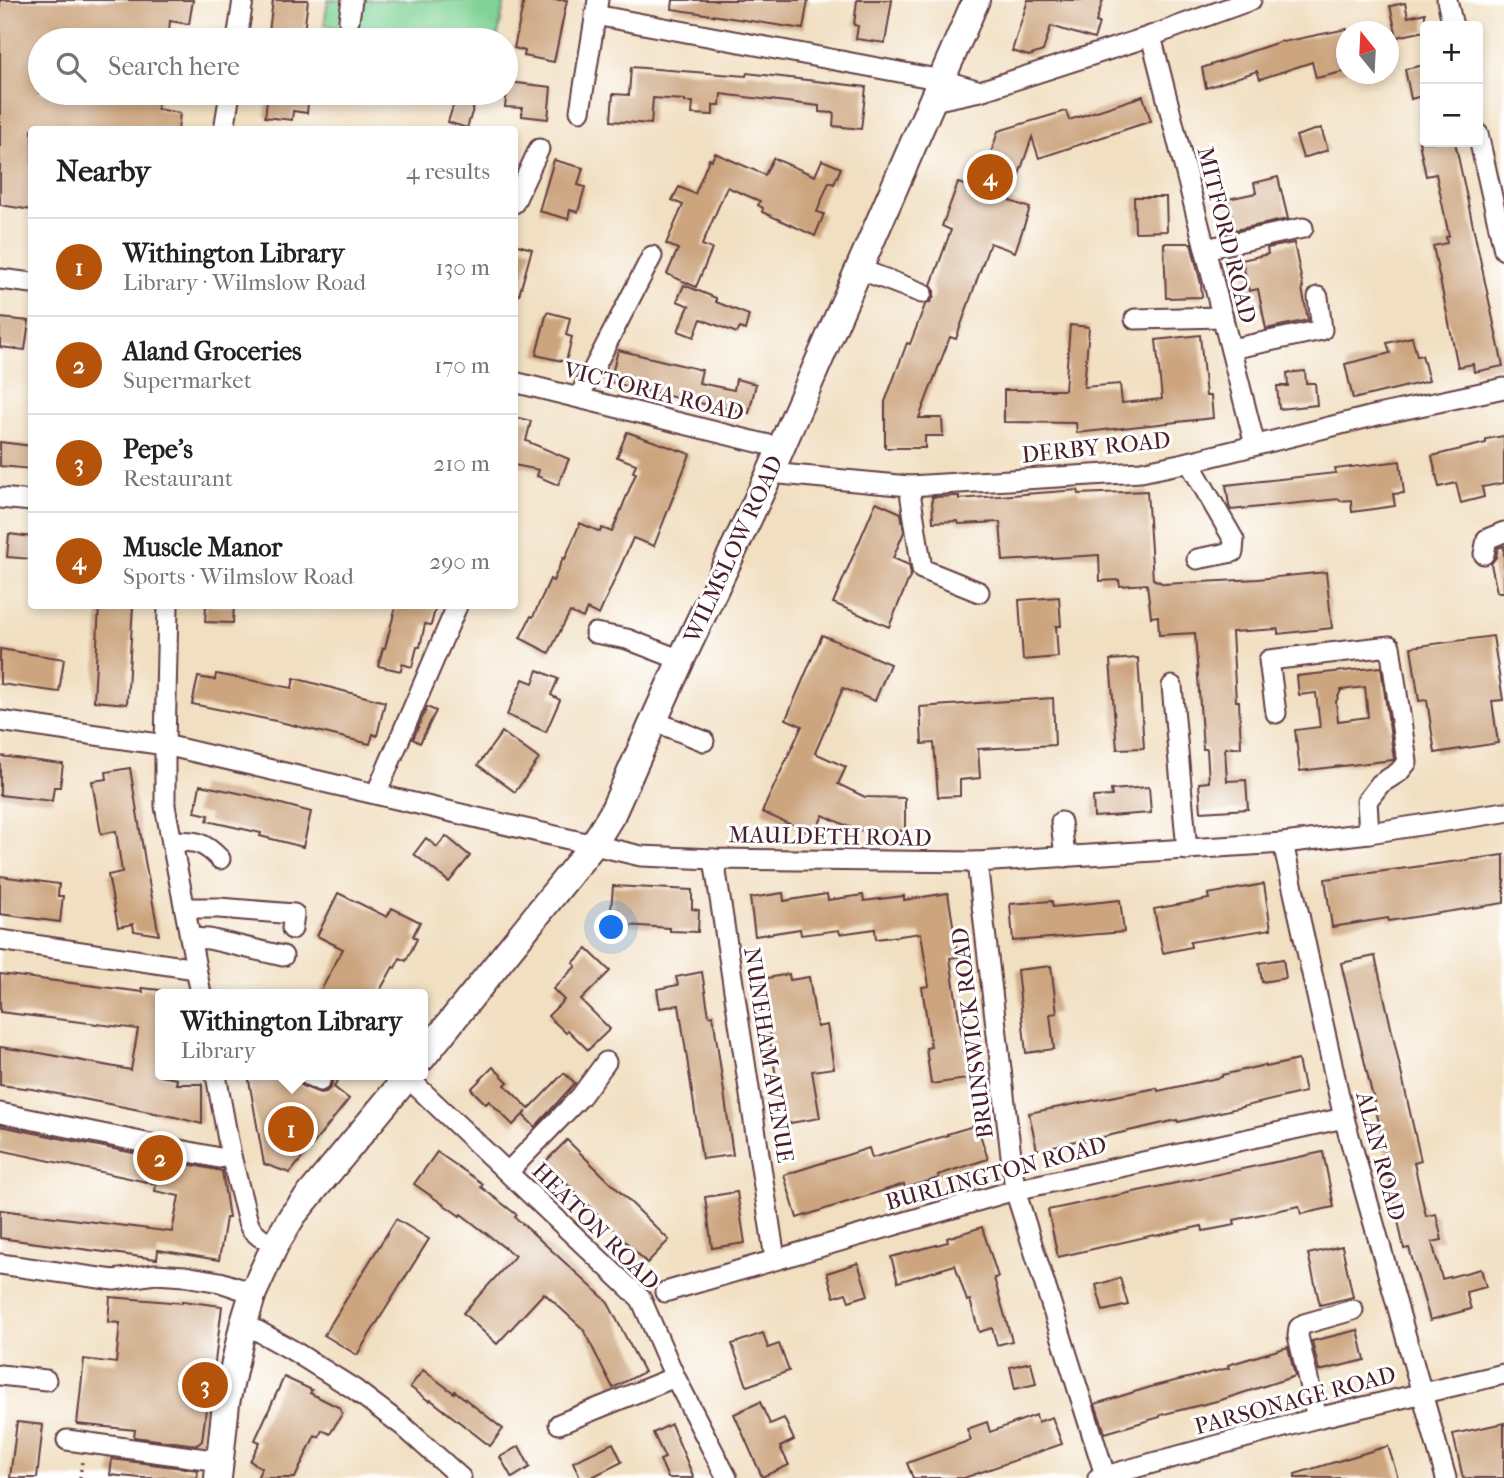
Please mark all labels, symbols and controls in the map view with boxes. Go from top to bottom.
north arrow [1336,21,1399,84]
map controls [1420,21,1483,147]
button: + [1420,21,1483,84]
search box [28,28,518,105]
icon: search [52,48,90,86]
text: Search here [108,51,240,82]
button: − [1420,84,1483,147]
street label: MITFORD ROAD [1191,144,1262,326]
pin: 4 [967,151,1013,203]
text: Nearby [56,154,151,189]
text: 4 results [406,158,490,185]
text: Withington Library [123,238,344,269]
text: 1 [75,254,83,281]
text: 130 m [436,254,490,281]
text: Library · Wilmslow Road [123,269,366,296]
text: Aland Groceries [123,336,302,367]
text: 2 [73,352,85,379]
text: 170 m [434,352,490,379]
street label: VICTORIA ROAD [560,356,747,427]
text: Supermarket [123,367,252,394]
street label: DERBY ROAD [1020,426,1172,469]
text: Pepe's [123,434,193,465]
text: 3 [74,450,84,477]
text: 210 m [433,450,490,477]
street label: WILMSLOW ROAD [678,451,789,648]
text: Restaurant [123,465,233,492]
text: Muscle Manor [123,532,282,563]
text: 4 [72,548,86,575]
text: 290 m [429,548,490,575]
text: Sports · Wilmslow Road [123,563,354,590]
street label: MAULDETH ROAD [728,821,932,852]
your location [594,910,628,944]
street label: BRUNSWICK ROAD [946,926,999,1140]
street label: NUNEHAM AVENUE [738,945,799,1165]
popup [155,989,428,1080]
text: Withington Library [181,1006,402,1037]
text: Library [181,1037,256,1064]
street label: ALAN ROAD [1350,1088,1411,1224]
pin: 1 [268,1103,314,1155]
street label: BURLINGTON ROAD [883,1131,1110,1216]
pin: 2 [137,1132,183,1184]
street label: HEATON ROAD [526,1157,665,1296]
pin: 3 [182,1359,228,1411]
street label: PARSONAGE ROAD [1191,1361,1399,1440]

